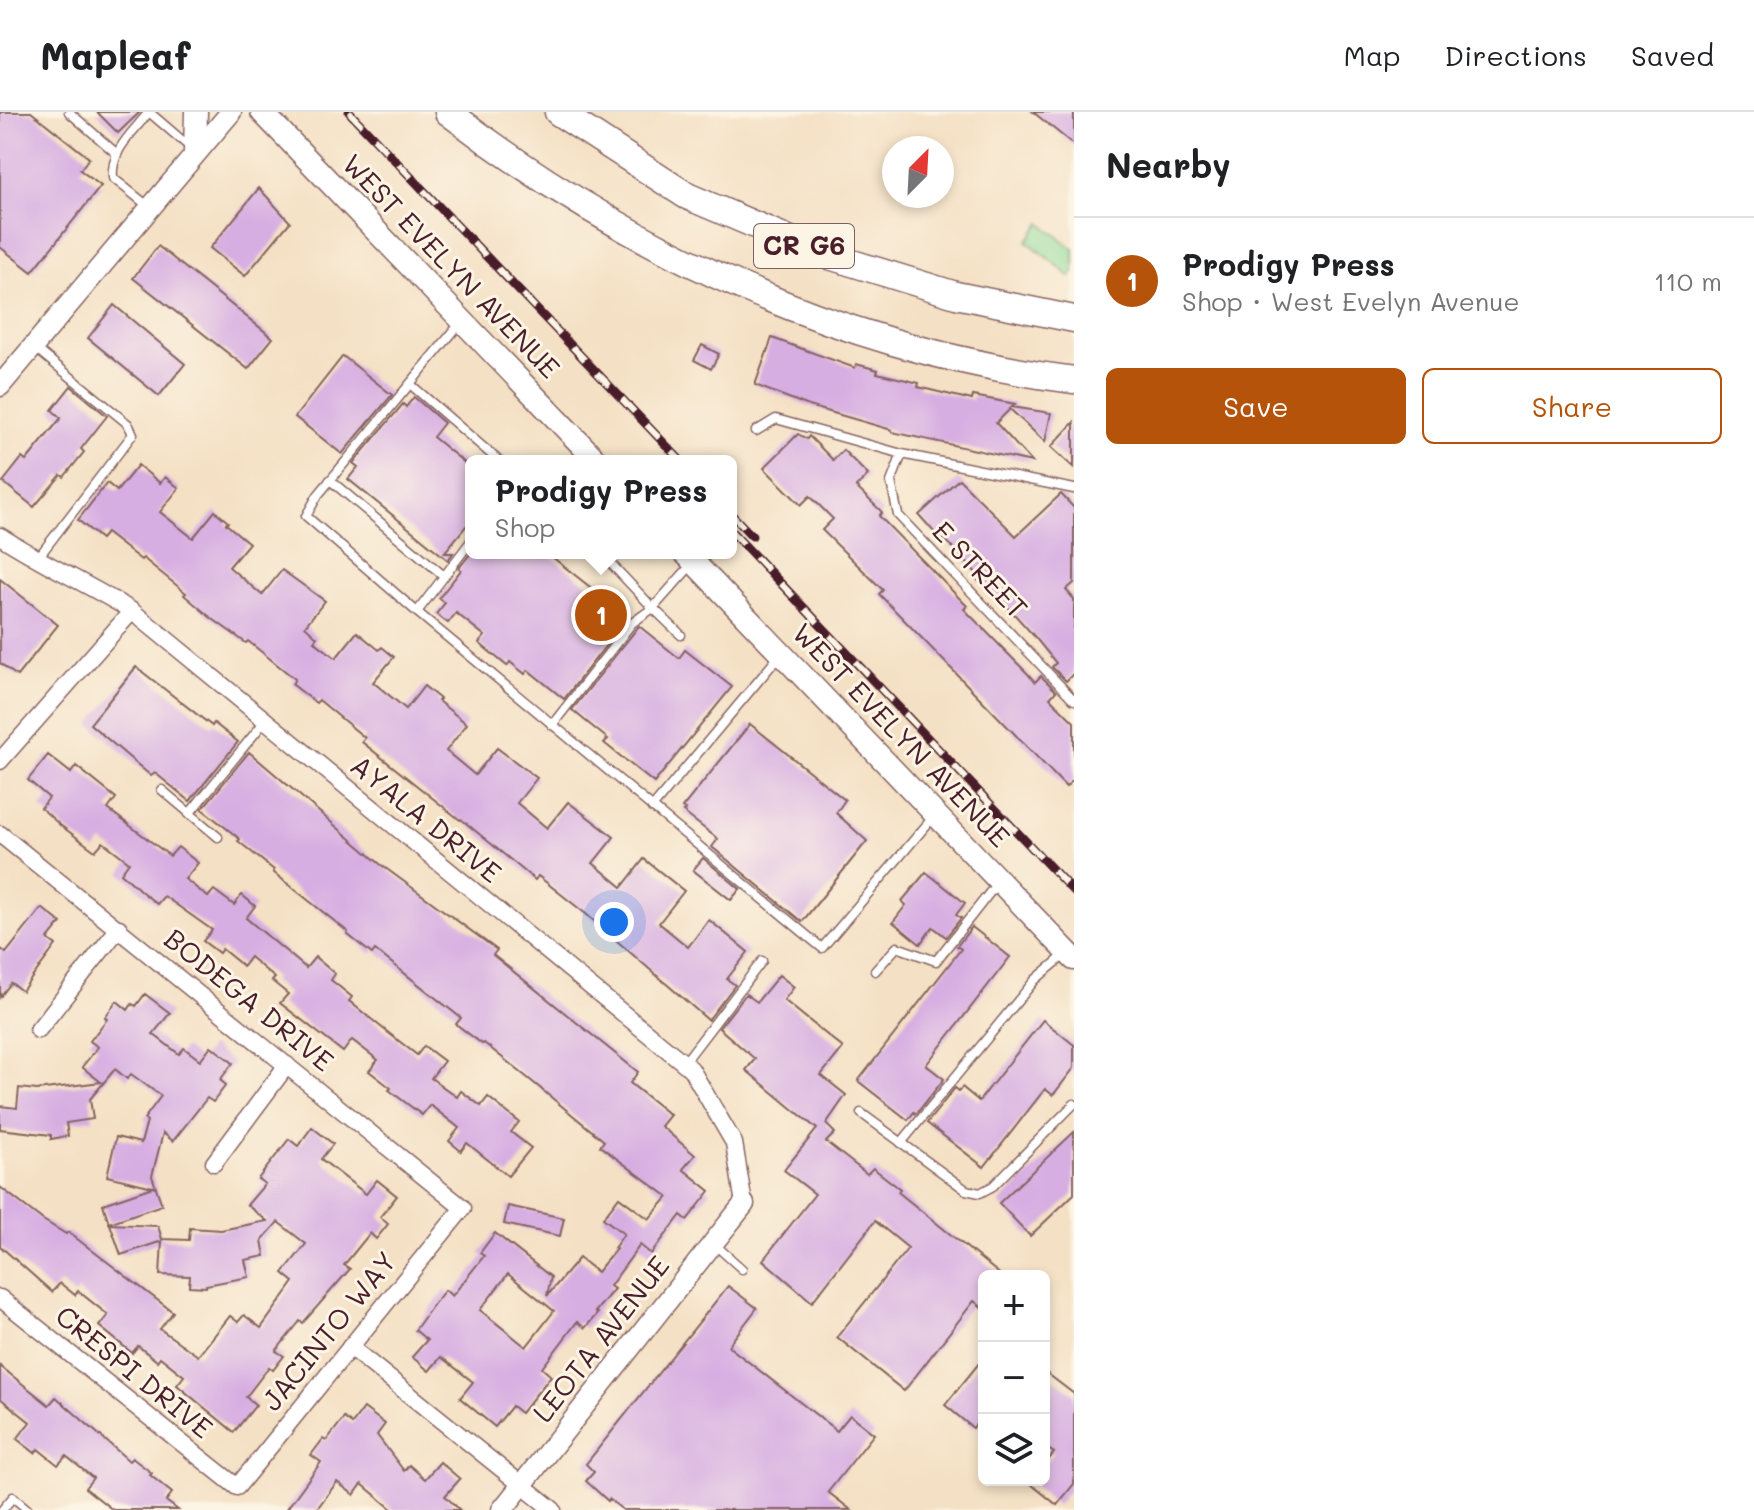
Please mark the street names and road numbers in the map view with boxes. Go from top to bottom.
street label: WEST EVELYN AVENUE [335,145,568,385]
road number: CR G6 [754,224,854,268]
street label: E STREET [925,513,1036,626]
street label: WEST EVELYN AVENUE [785,614,1018,854]
street label: AYALA DRIVE [344,746,509,890]
street label: BODEGA DRIVE [158,920,342,1078]
street label: JACINTO WAY [253,1243,404,1417]
street label: LEOTA AVENUE [524,1248,676,1429]
street label: CRESPI DRIVE [49,1297,220,1445]

